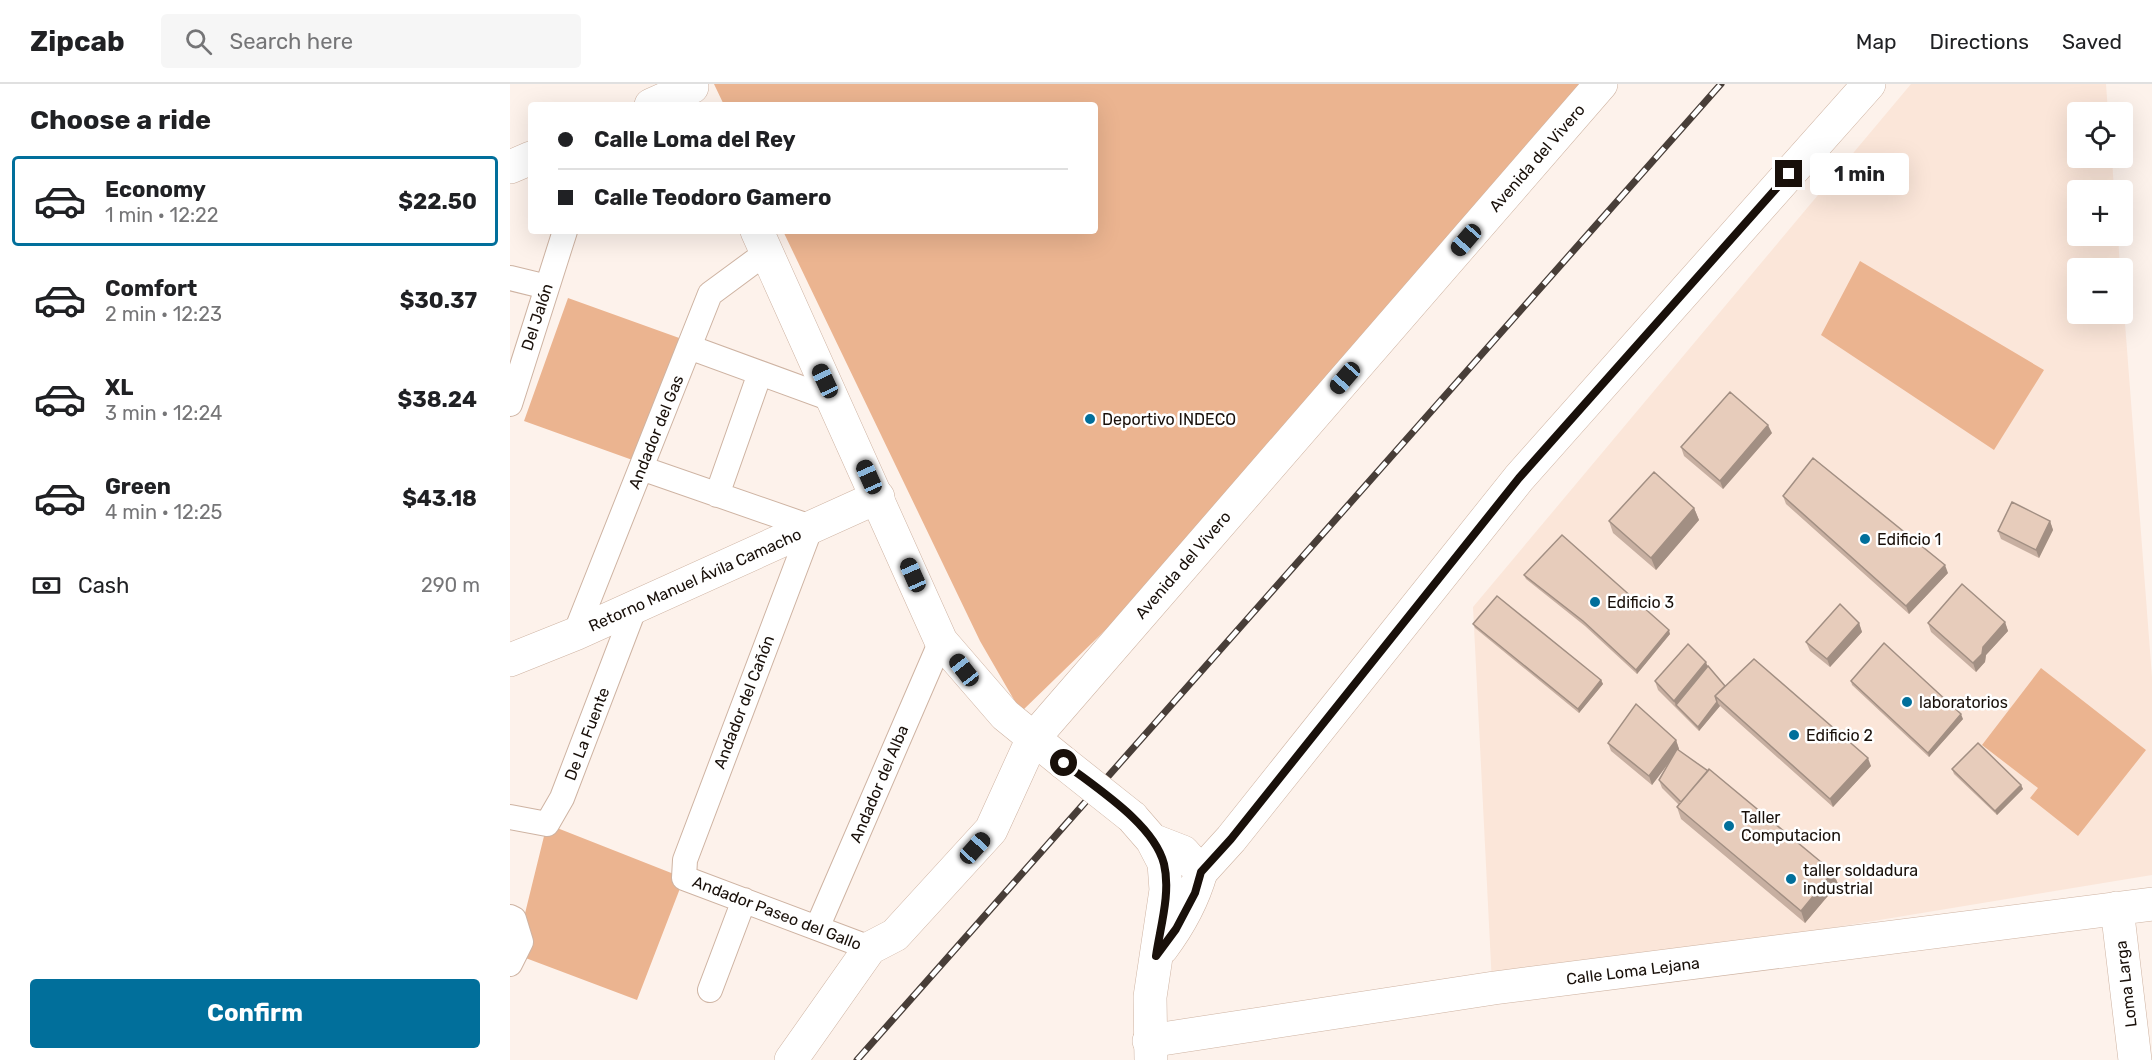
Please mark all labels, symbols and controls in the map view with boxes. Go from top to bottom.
search box [161,14,581,68]
text: Zipcab [30,25,125,58]
icon: search [182,25,215,58]
text: Search here [230,28,353,55]
text: Map [1856,29,1897,54]
text: Directions [1930,29,2029,54]
text: Saved [2062,29,2122,54]
street label: Avenida del Vivero [1485,100,1589,216]
map controls [2067,102,2133,324]
button: locate [2067,102,2133,168]
text: Choose a ride [30,104,211,136]
text: Calle Loma del Rey [594,126,796,153]
callout: 1 min [1810,153,1909,195]
route end [1775,160,1802,187]
text: 1 min [1834,162,1885,186]
icon: car [33,174,87,228]
text: Economy [105,176,206,203]
button: + [2067,180,2133,246]
text: Calle Teodoro Gamero [594,184,831,211]
text: $22.50 [398,188,477,215]
text: 1 min · 12:22 [105,203,219,227]
car [1447,221,1485,259]
button: − [2067,258,2133,324]
icon: car [33,273,87,327]
text: Comfort [105,275,197,302]
street label: Del Jalón [517,281,557,353]
text: $30.37 [400,287,477,314]
text: 2 min · 12:23 [105,302,222,326]
car [1326,359,1364,397]
car [809,361,841,401]
icon: car [33,372,87,426]
street label: Andador del Gas [624,372,688,492]
text: XL [105,374,133,401]
text: $38.24 [398,386,477,413]
text: 3 min · 12:24 [105,401,222,425]
place label: Deportivo INDECO [1102,410,1236,429]
marker: Deportivo INDECO [1083,412,1097,426]
car [853,457,885,497]
icon: car [33,471,87,525]
text: Green [105,473,171,500]
text: $43.18 [402,485,477,512]
text: 4 min · 12:25 [105,500,223,524]
street label: Avenida del Vivero [1131,507,1235,623]
street label: Retorno Manuel Ávila Camacho [586,524,804,636]
place label: Edificio 1 [1877,530,1941,549]
marker: Edificio 1 [1858,532,1872,546]
car [897,555,929,595]
icon: cash [30,569,63,602]
text: Cash [78,572,129,599]
text: 290 m [421,573,480,597]
place label: Edificio 3 [1607,593,1674,612]
marker: Edificio 3 [1588,595,1602,609]
street label: Andador del Cañón [710,633,778,771]
car [946,650,982,690]
street label: De La Fuente [561,685,613,783]
place label: laboratorios [1919,693,2008,712]
marker: laboratorios [1900,695,1914,709]
street label: Andador del Alba [846,722,912,846]
place label: Edificio 2 [1806,726,1873,745]
marker: Edificio 2 [1787,728,1801,742]
route start [1050,749,1077,776]
place label: Taller Computacion [1741,808,1841,845]
marker: Taller Computacion [1722,819,1736,833]
car [956,829,994,867]
place label: taller soldadura industrial [1803,861,1918,898]
street label: Andador Paseo del Gallo [690,872,864,954]
marker: taller soldadura industrial [1784,872,1798,886]
street label: Loma Larga [2111,940,2141,1028]
street label: Calle Loma Lejana [1565,953,1701,989]
button: Confirm [30,979,480,1048]

